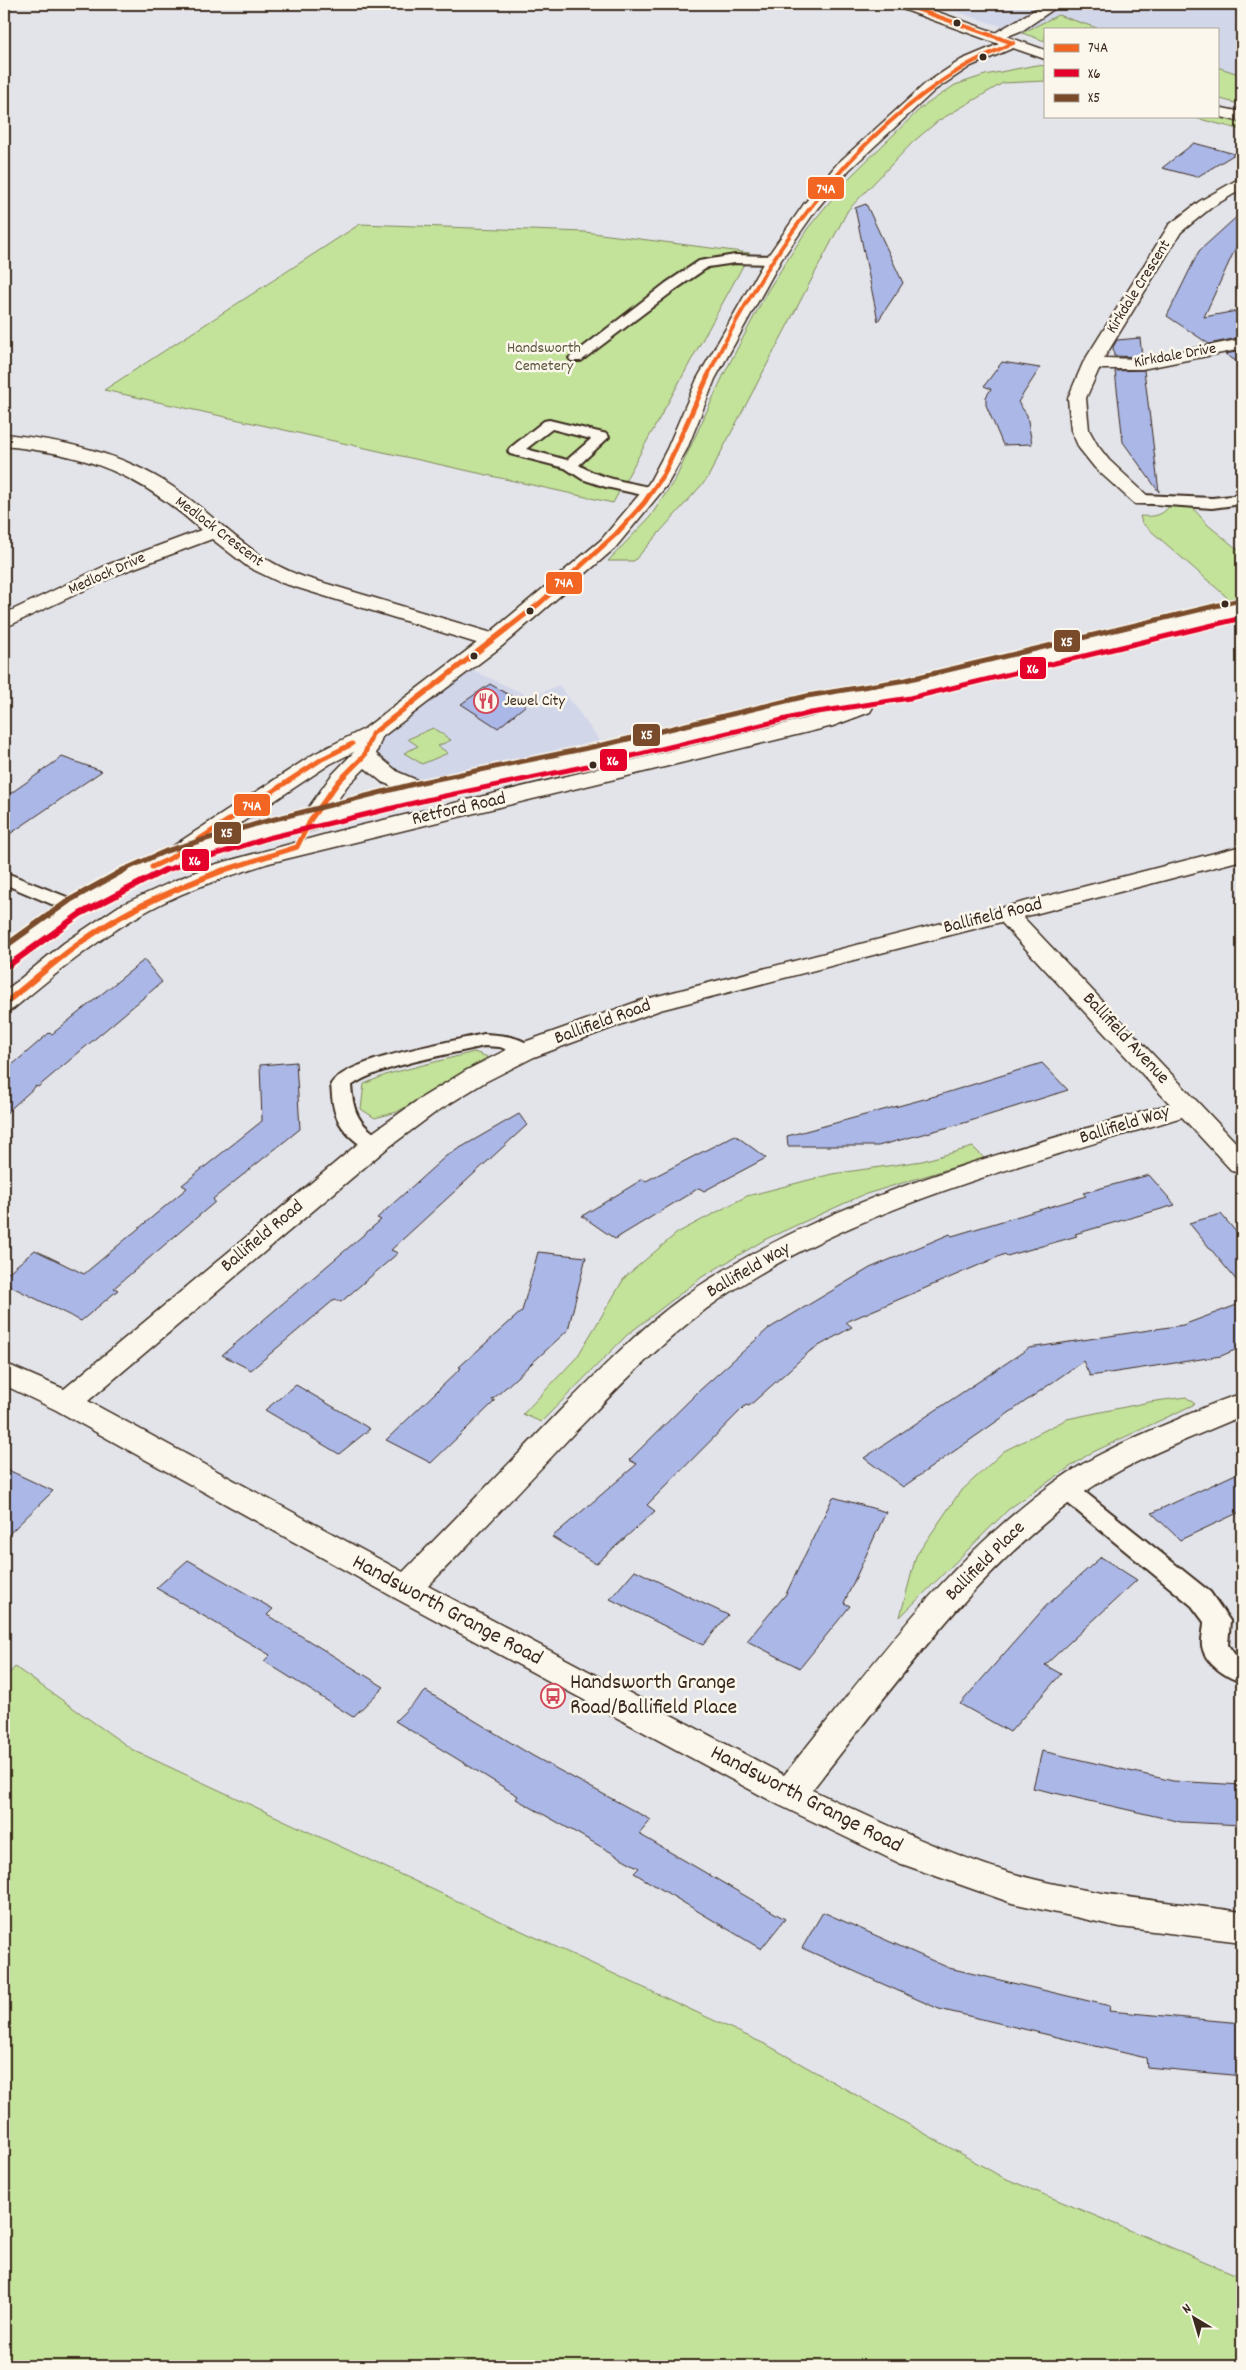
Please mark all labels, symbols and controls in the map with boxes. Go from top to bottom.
unlabelled marker [952,18,962,28]
legend [1044,28,1218,118]
text: 74A [1088,38,1108,60]
unlabelled marker [978,52,988,62]
text: X6 [1088,64,1101,86]
text: X5 [1088,88,1100,110]
line badge: 74A [807,176,845,200]
text: 74A [817,180,836,200]
street label: Kirkdale Crescent [1101,236,1177,338]
park label: Handsworth Cemetery [507,337,581,378]
street label: Kirkdale Drive [1132,337,1218,375]
street label: Medlock Crescent [170,491,268,573]
street label: Medlock Drive [65,547,149,601]
line badge: 74A [545,571,583,595]
text: 74A [555,574,574,594]
unlabelled marker [1220,599,1230,609]
unlabelled marker [525,606,535,616]
line badge: X5 [1053,629,1081,653]
text: X5 [1061,633,1073,653]
unlabelled marker [469,651,479,661]
line badge: X6 [1019,656,1047,680]
text: X6 [1027,660,1039,680]
restaurant icon: Jewel City [473,688,499,714]
place label: Jewel City [504,690,565,713]
line badge: X5 [632,723,661,747]
text: X5 [641,726,653,746]
line badge: X6 [599,748,628,772]
text: X6 [607,752,619,772]
unlabelled marker [588,760,598,770]
street label: Retford Road [409,786,509,834]
line badge: 74A [233,793,271,817]
text: 74A [243,797,262,817]
line badge: X5 [213,821,242,845]
text: X5 [221,824,233,844]
line badge: X6 [181,848,210,872]
text: X6 [189,852,201,872]
street label: Ballifield Road [941,892,1045,942]
street label: Ballifield Avenue [1075,987,1175,1091]
street label: Ballifield Road [551,993,655,1053]
street label: Ballifield Way [1077,1099,1174,1152]
street label: Ballifield Road [216,1194,310,1280]
street label: Ballifield Way [702,1236,796,1306]
street label: Ballifield Place [940,1516,1032,1608]
street label: Handsworth Grange Road [346,1548,548,1674]
place label: Handsworth Grange Road/Ballifield Place [570,1668,737,1724]
bus stop icon: Handsworth Grange Road/Ballifield Place [540,1683,566,1709]
street label: Handsworth Grange Road [705,1738,907,1862]
north arrow [1168,2292,1218,2342]
text: N [1178,2299,1196,2319]

